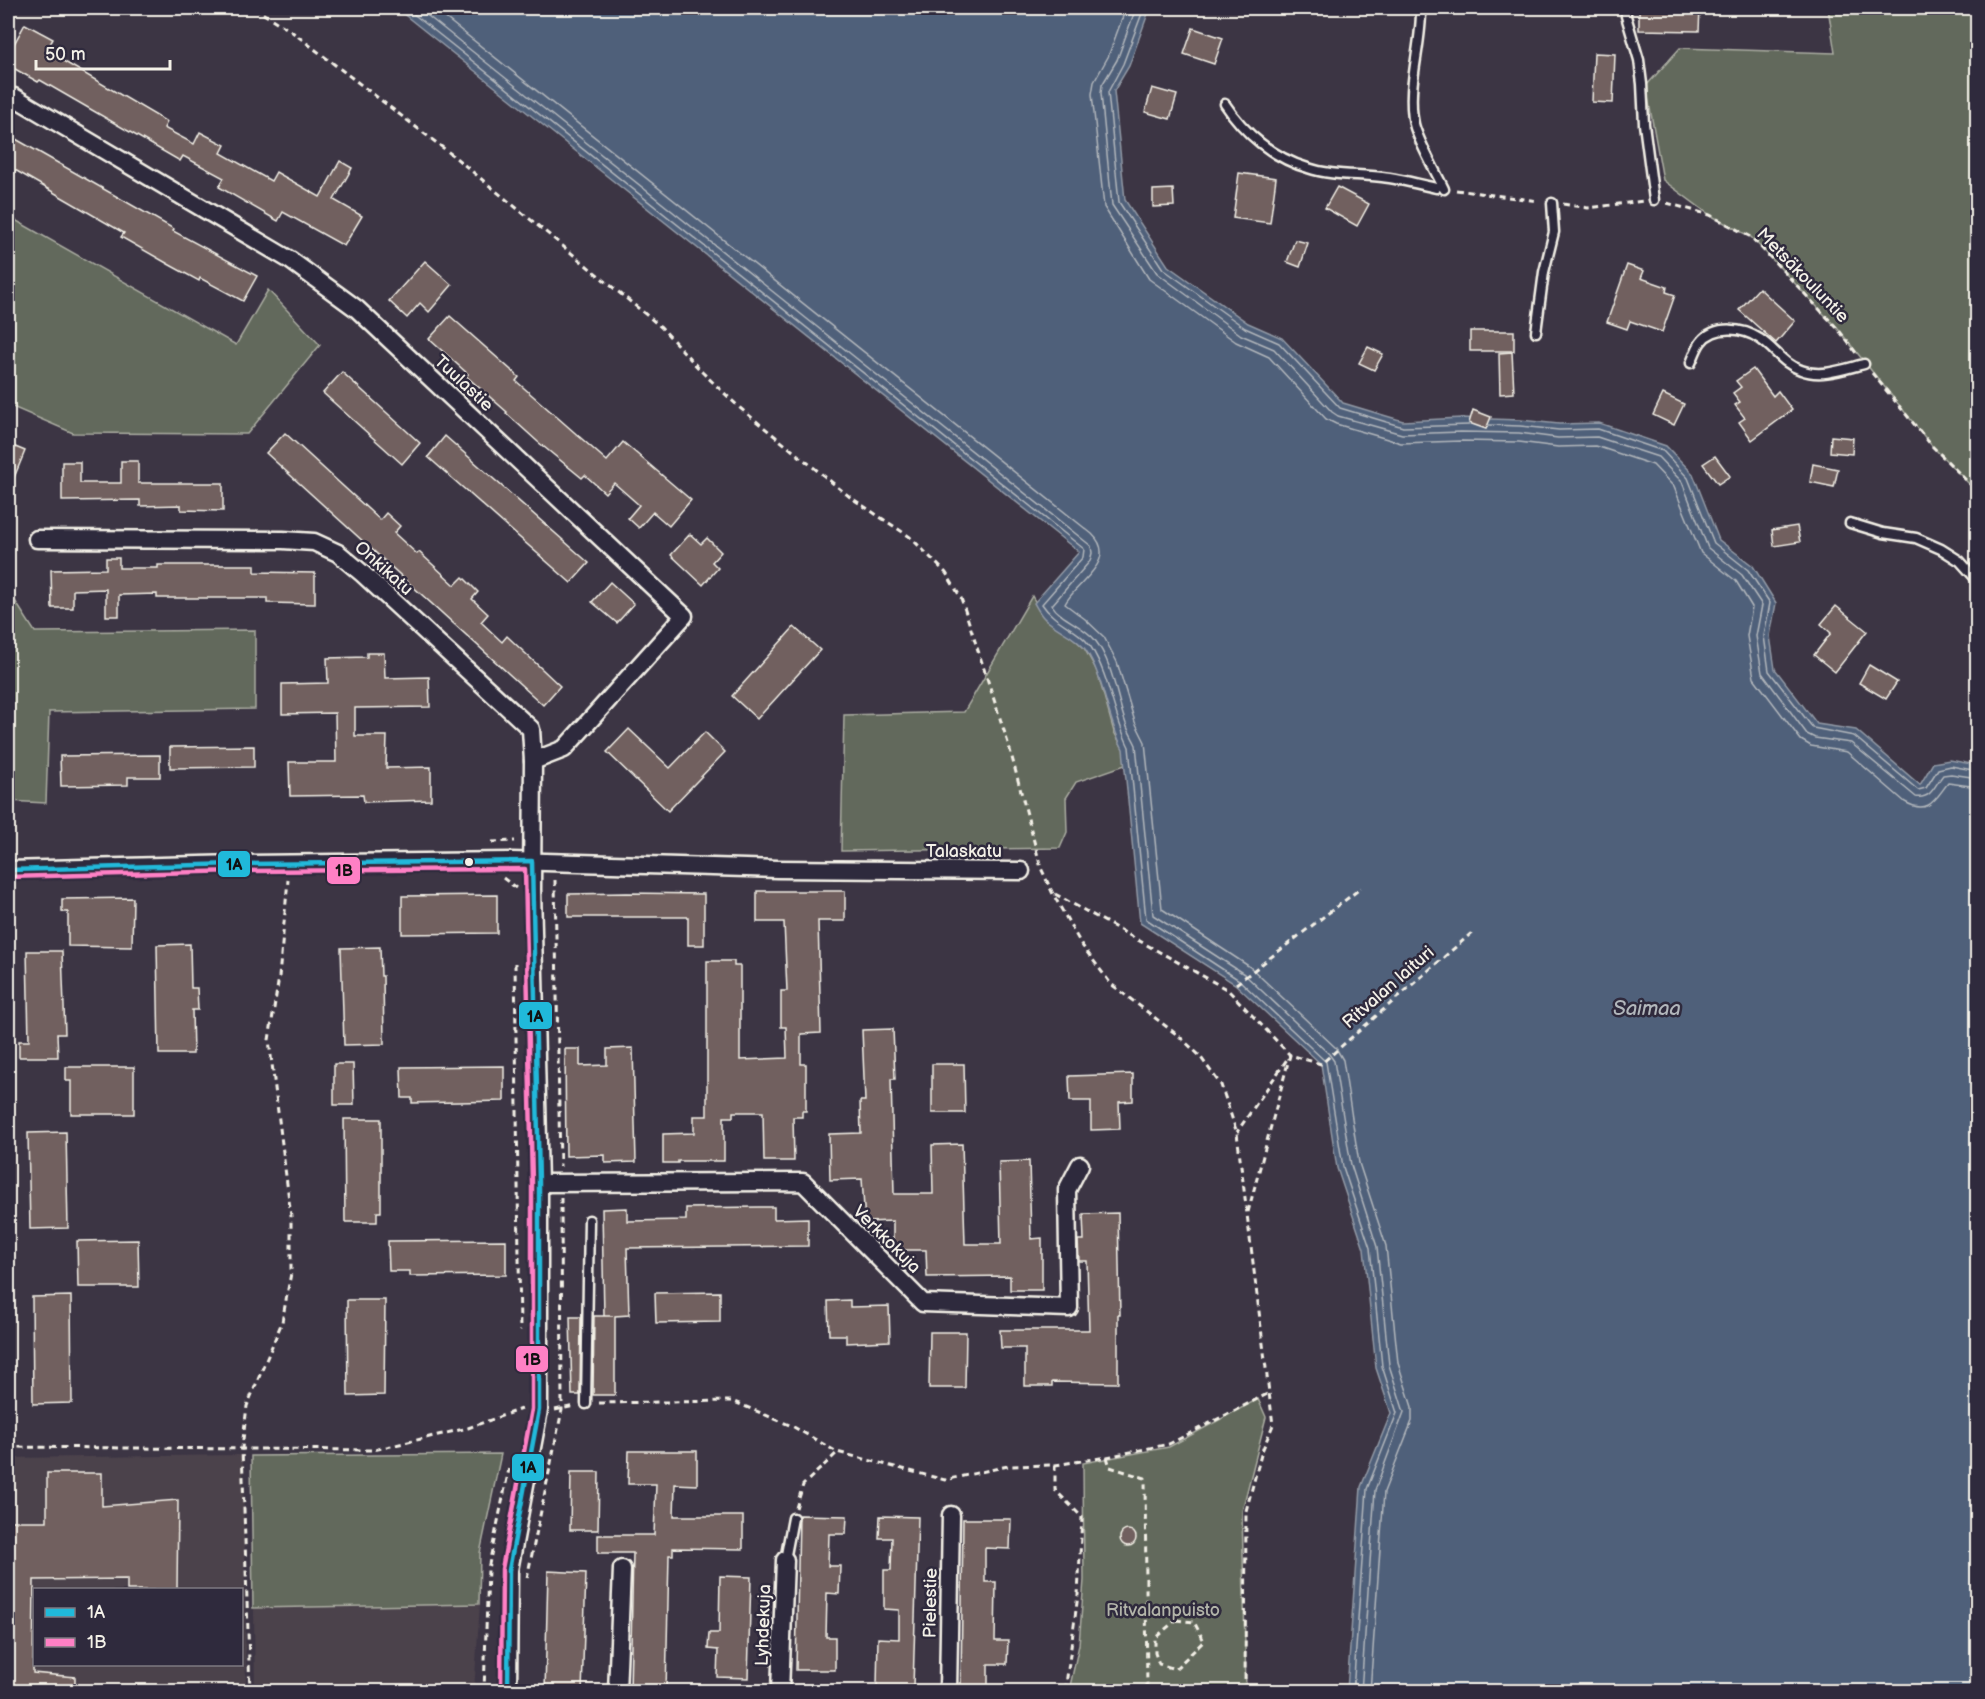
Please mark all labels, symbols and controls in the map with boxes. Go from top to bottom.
scale bar [36,33,170,71]
text: 50 m [45,44,86,65]
street label: Metsäkouluntie [1752,224,1853,327]
street label: Tuulastie [430,351,498,416]
street label: Onkikatu [350,537,417,600]
street label: Talaskatu [926,841,1002,862]
line badge: 1A [217,850,251,878]
text: 1A [226,856,242,875]
line badge: 1B [326,856,361,885]
unlabelled marker [463,856,475,868]
text: 1B [335,862,353,881]
street label: Ritvalan laituri [1338,942,1439,1033]
water label: Saimaa [1613,997,1681,1021]
line badge: 1A [518,1001,553,1030]
text: 1A [527,1008,543,1027]
street label: Verkkokuja [848,1201,925,1278]
line badge: 1B [515,1345,549,1373]
text: 1B [523,1351,541,1370]
line badge: 1A [511,1453,545,1482]
text: 1A [520,1459,536,1478]
street label: Pielestie [919,1567,942,1638]
street label: Lyhdekuja [752,1584,775,1666]
legend [33,1588,243,1666]
park label: Ritvalanpuisto [1106,1600,1220,1621]
text: 1A [87,1602,105,1623]
text: 1B [87,1632,106,1653]

